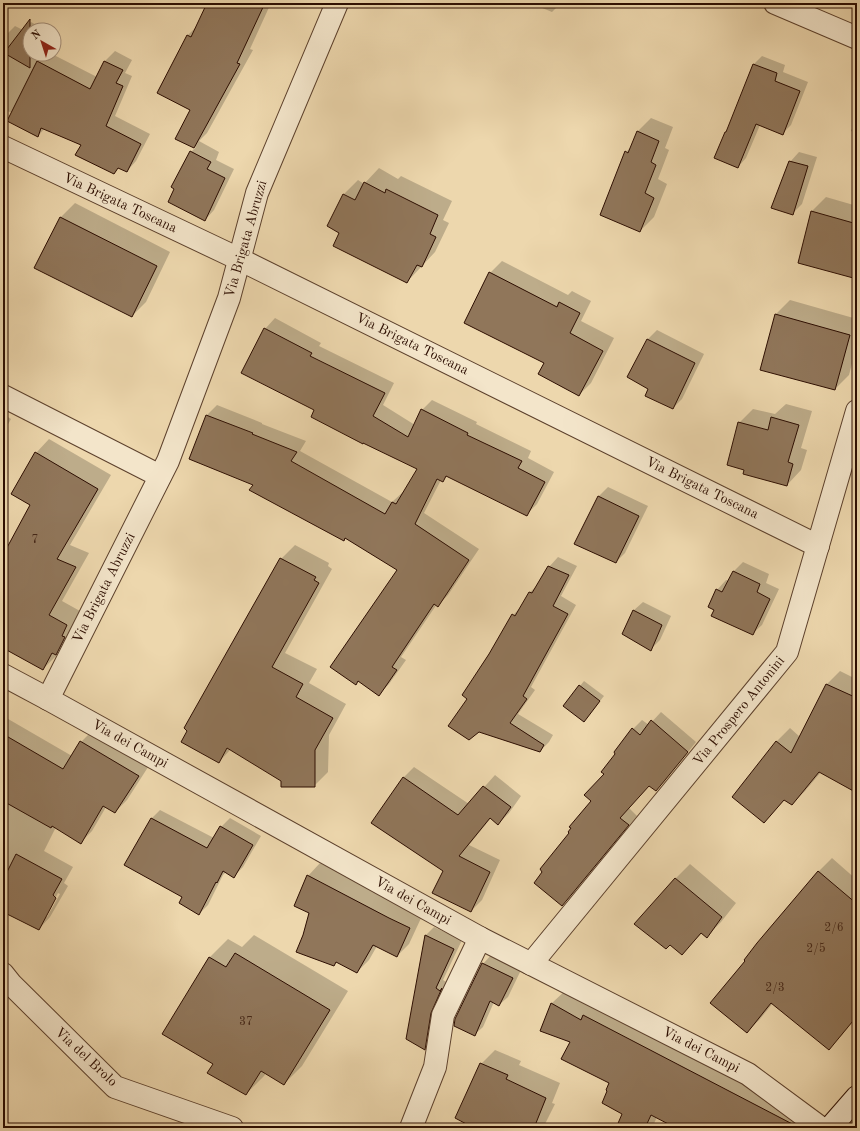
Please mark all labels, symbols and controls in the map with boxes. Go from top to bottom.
north arrow [22,22,62,62]
text: N [30,28,44,42]
street label: Via Brigata Toscana [61,171,179,236]
street label: Via Brigata Abruzzi [223,179,270,299]
street label: Via Brigata Toscana [353,311,471,377]
street label: Via Brigata Toscana [643,455,761,521]
street label: Via Brigata Abruzzi [70,531,138,645]
house number: 7 [32,534,38,546]
street label: Via Prospero Antonini [691,654,787,768]
street label: Via dei Campi [90,717,171,771]
street label: Via dei Campi [373,874,454,928]
house number: 2/6 [824,922,844,934]
house number: 2/5 [806,942,826,955]
house number: 2/3 [765,982,785,994]
house number: 37 [239,1016,253,1028]
street label: Via del Brolo [52,1025,120,1089]
street label: Via dei Campi [660,1025,742,1076]

